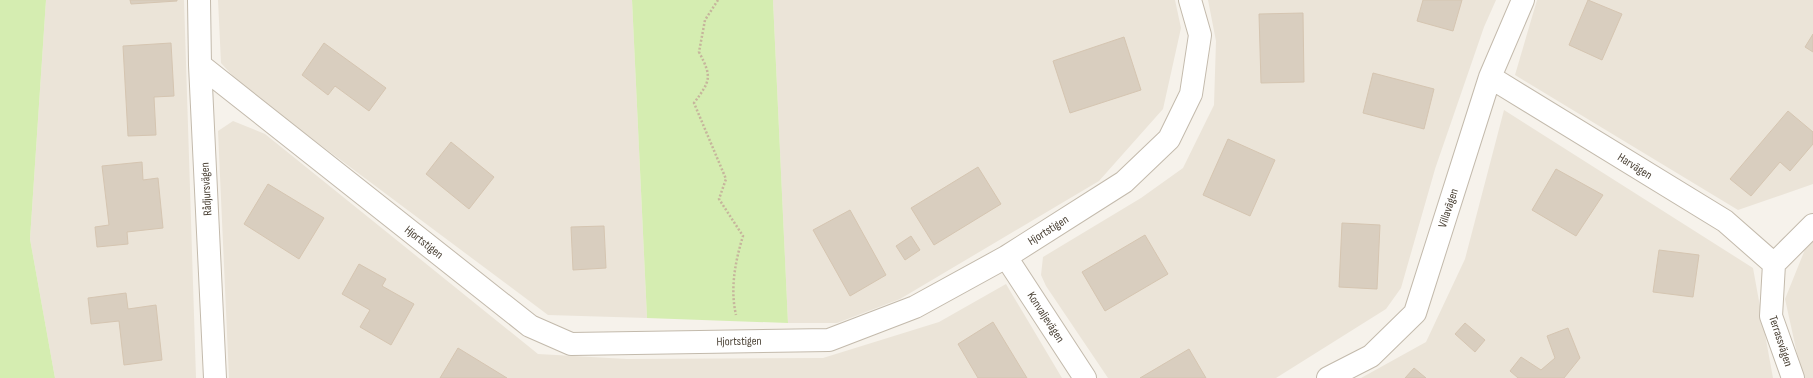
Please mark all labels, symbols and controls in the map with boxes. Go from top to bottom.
street label: Harvägen [1615,150,1655,183]
street label: Rådjursvägen [198,162,215,216]
street label: Villavägen [1435,187,1462,230]
street label: Hjortstigen [1025,212,1071,249]
street label: Hjortstigen [401,223,446,262]
street label: Konvaljevägen [1024,289,1068,345]
street label: Terrassvägen [1765,314,1796,368]
street label: Hjortstigen [716,334,762,349]

